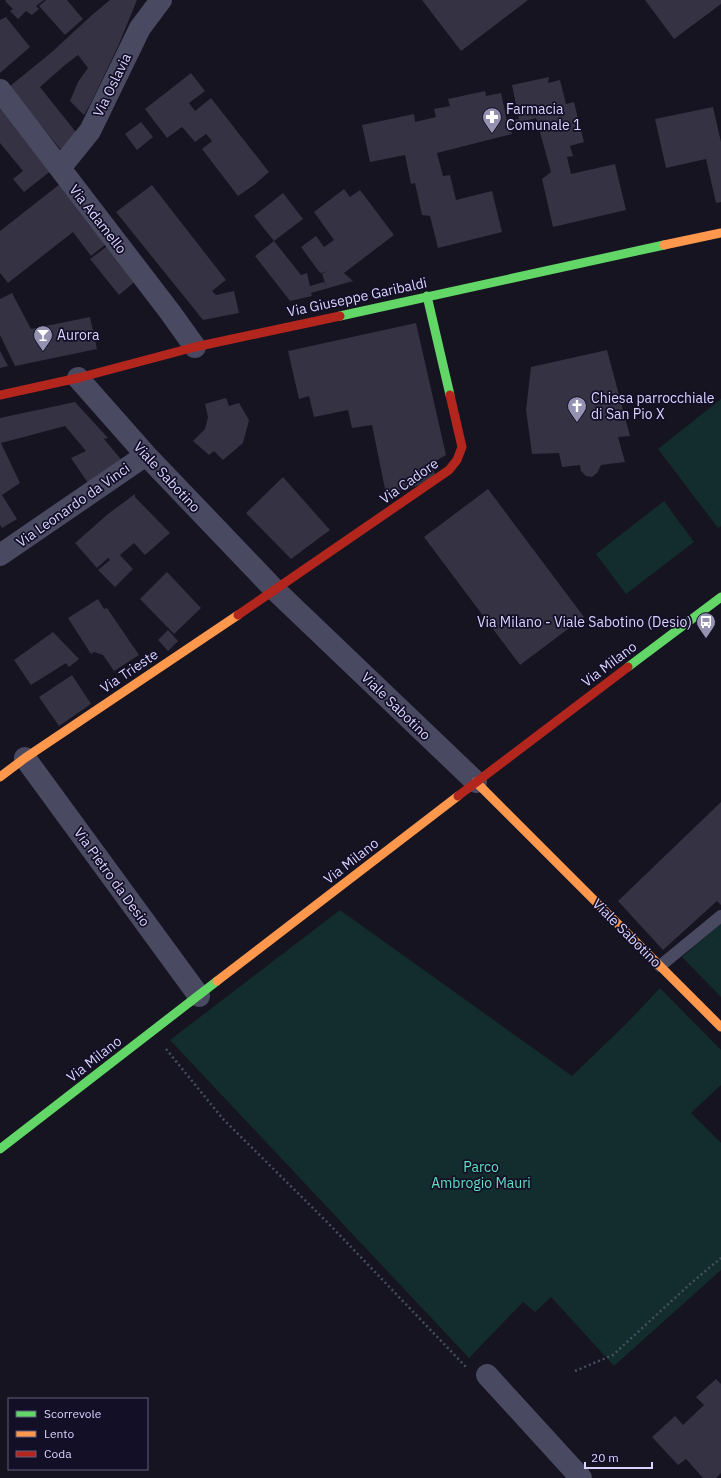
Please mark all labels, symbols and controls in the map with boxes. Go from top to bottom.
street label: Via Oslavia [89,50,135,120]
place label: Farmacia Comunale 1 [506,100,581,134]
pharmacy icon: Farmacia Comunale 1 [481,106,503,134]
street label: Via Adamello [65,181,131,257]
street label: Via Giuseppe Garibaldi [285,273,429,321]
bar icon: Aurora [32,324,54,352]
place label: Aurora [57,326,100,344]
place label: Chiesa parrocchiale di San Pio X [591,389,715,423]
church icon: Chiesa parrocchiale di San Pio X [566,395,588,423]
street label: Viale Sabotino [130,438,204,516]
street label: Via Cadore [376,454,442,508]
street label: Via Leonardo da Vinci [13,459,133,551]
bus stop icon: Via Milano - Viale Sabotino (Desio) [695,611,717,639]
place label: Via Milano - Viale Sabotino (Desio) [477,613,692,631]
street label: Via Milano [578,637,640,691]
street label: Via Trieste [97,645,162,697]
street label: Viale Sabotino [357,668,435,744]
street label: Via Pietro da Desio [70,824,154,930]
street label: Via Milano [320,834,382,888]
street label: Viale Sabotino [589,895,665,971]
street label: Via Milano [63,1032,125,1086]
park label: Parco Ambrogio Mauri [431,1158,531,1192]
legend [8,1398,148,1470]
text: Scorrevole [44,1406,102,1421]
text: Lento [44,1426,74,1441]
scale bar [585,1444,652,1470]
text: Coda [44,1446,72,1461]
text: 20 m [591,1450,619,1465]

